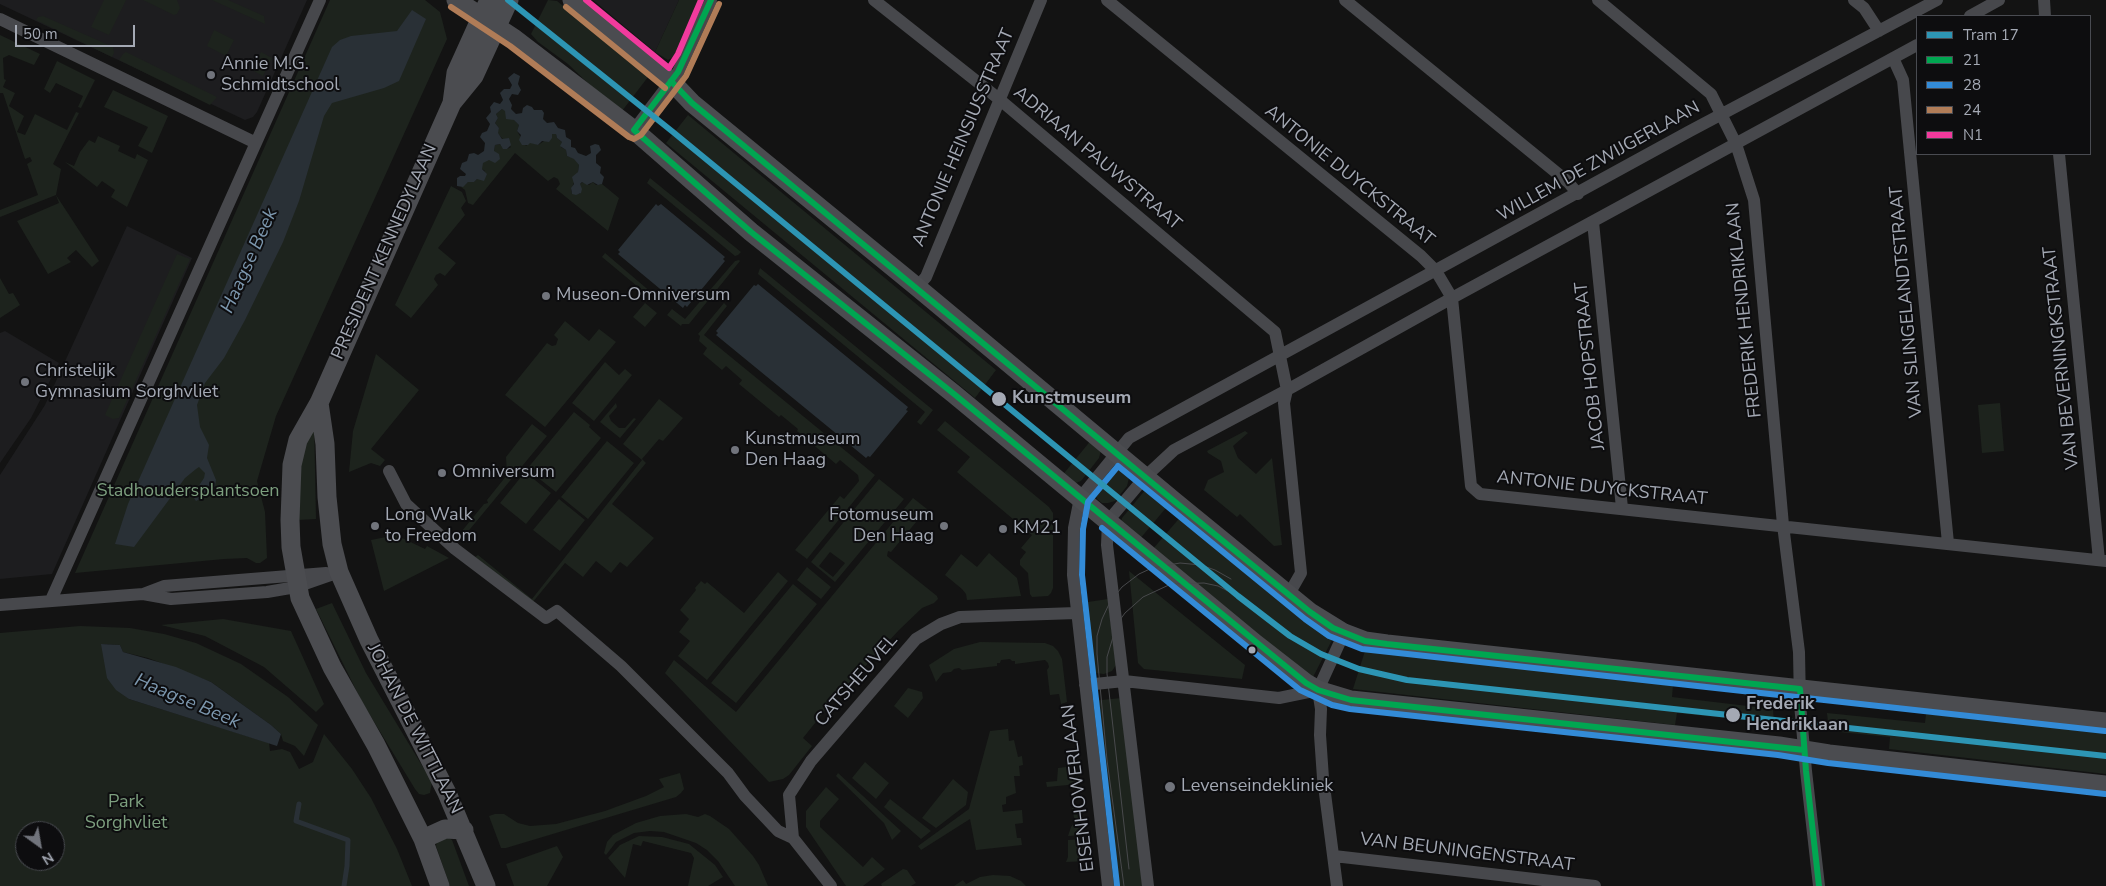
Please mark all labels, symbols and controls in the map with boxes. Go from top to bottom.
scale bar [18,15,138,47]
legend [1916,15,2091,155]
text: 50 m [23,24,58,44]
text: Tram 17 [1963,25,2019,45]
street label: ANTONIE HEINSIUSSTRAAT [908,26,1020,250]
text: 21 [1963,50,1981,70]
place label: Annie M.G. Schmidtschool [221,54,340,96]
marker: Annie M.G. Schmidtschool [205,69,217,81]
text: 28 [1963,75,1981,95]
street label: ADRIAAN PAUWSTRAAT [1009,82,1185,236]
street label: WILLEM DE ZWIJGERLAAN [1494,97,1704,227]
text: 24 [1963,100,1981,120]
street label: ANTONIE DUYCKSTRAAT [1260,101,1438,251]
text: N1 [1963,125,1983,145]
street label: PRESIDENT KENNEDYLAAN [328,141,442,363]
street label: VAN SLINGELANDTSTRAAT [1886,185,1928,419]
street label: FREDERIK HENDRIKLAAN [1723,201,1767,419]
water label: Haagse Beek [217,205,283,317]
street label: VAN BEVERNINGKSTRAAT [2040,245,2084,471]
street label: JACOB HOPSTRAAT [1571,281,1611,451]
place label: Museon-Omniversum [556,285,730,307]
marker: Museon-Omniversum [540,290,552,302]
place label: Christelijk Gymnasium Sorghvliet [35,361,218,404]
marker: Christelijk Gymnasium Sorghvliet [19,376,31,388]
place label: Kunstmuseum [1012,388,1131,410]
marker: Kunstmuseum [990,390,1008,408]
place label: Kunstmuseum Den Haag [745,429,861,472]
marker: Kunstmuseum Den Haag [729,444,741,456]
place label: Omniversum [452,462,555,484]
marker: Omniversum [436,467,448,479]
street label: ANTONIE DUYCKSTRAAT [1496,467,1708,511]
park label: Stadhoudersplantsoen [96,481,280,503]
place label: Long Walk to Freedom [385,505,477,548]
place label: Fotomuseum Den Haag [829,505,934,548]
place label: KM21 [1013,518,1061,540]
marker: Long Walk to Freedom [369,520,381,532]
marker: Fotomuseum Den Haag [938,520,950,532]
marker: KM21 [997,523,1009,535]
street label: CATSHEUVEL [811,631,903,731]
street label: JOHAN DE WITTLAAN [362,640,466,818]
unlabelled marker [1247,645,1257,655]
water label: Haagse Beek [131,670,243,734]
place label: Frederik Hendriklaan [1746,694,1848,736]
street label: EISENHOWERLAAN [1058,703,1100,873]
marker: Frederik Hendriklaan [1724,706,1742,724]
place label: Levenseindekliniek [1181,776,1333,798]
marker: Levenseindekliniek [1163,780,1177,794]
park label: Park Sorghvliet [85,792,167,834]
north arrow [15,821,65,871]
street label: VAN BEUNINGENSTRAAT [1359,829,1575,877]
text: N [38,847,57,869]

